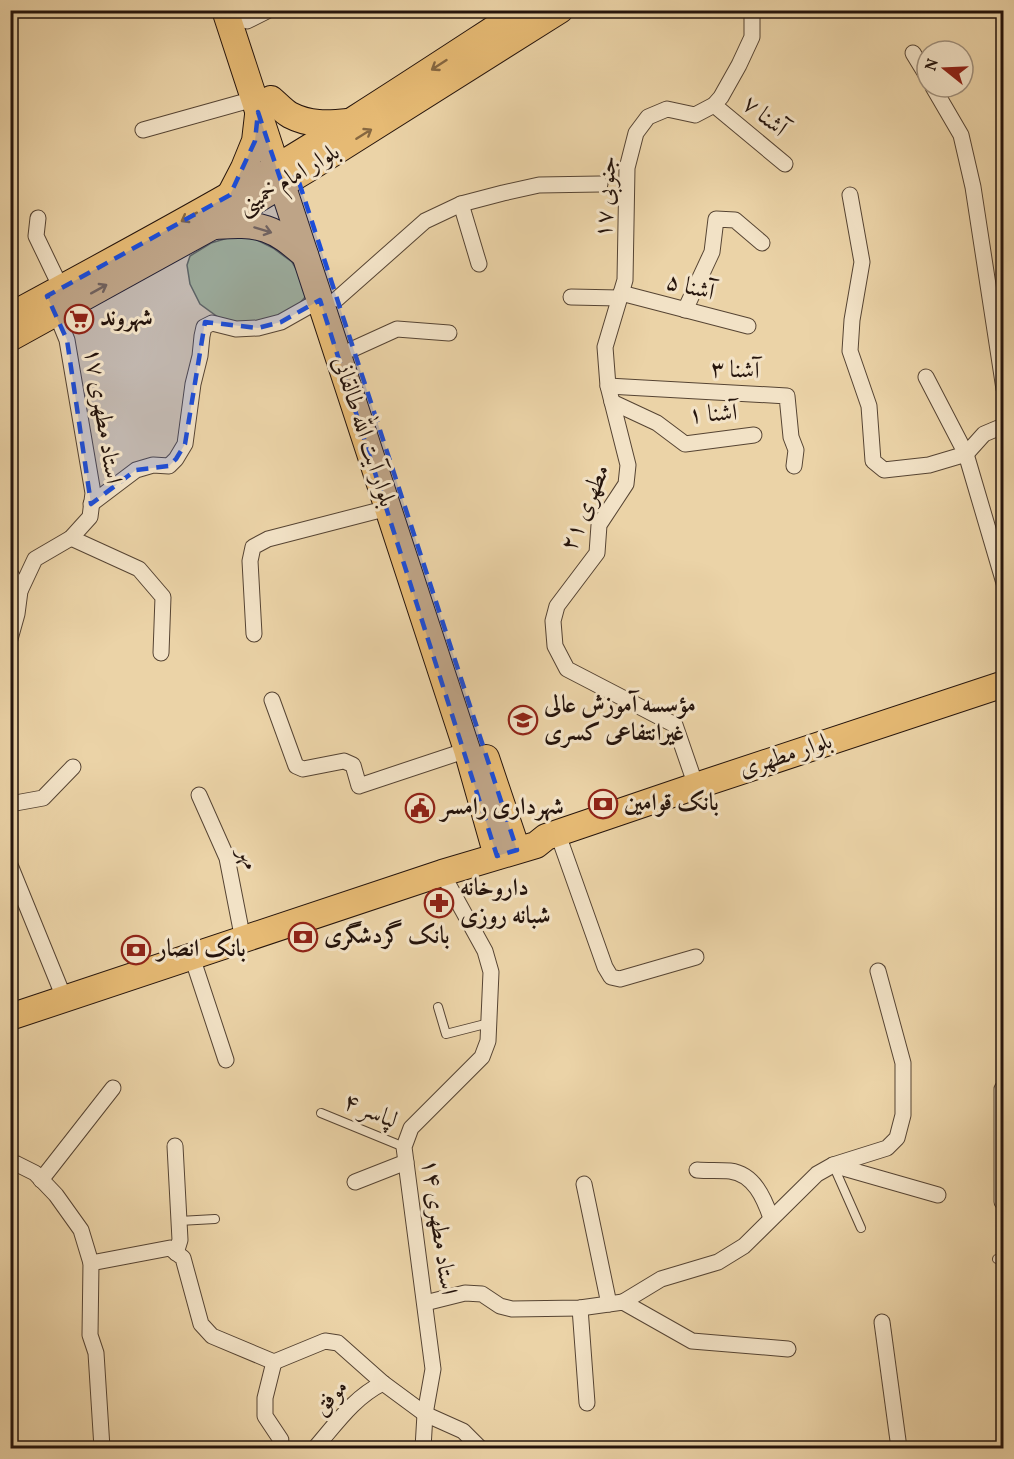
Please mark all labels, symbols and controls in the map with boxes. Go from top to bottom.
north arrow [915,39,975,99]
text: N [920,56,945,74]
one-way arrow [431,59,448,71]
street label: آشنا ۷ [734,88,796,148]
one-way arrow [355,127,372,139]
street label: بلوار امام خمینی [231,136,348,226]
street label: جنوبی ۱۷ [587,155,627,239]
one-way arrow [181,212,199,223]
one-way arrow [253,225,272,236]
street label: آشنا ۵ [662,265,721,311]
one-way arrow [90,283,107,295]
place label: شهروند [100,302,153,336]
supermarket icon: شهروند [63,303,95,335]
street label: استاد مطهری ۱۷ [74,346,130,486]
street label: بلوار آیت الله طالقانی [323,351,407,512]
street label: آشنا ۳ [710,353,763,389]
street label: آشنا ۱ [688,397,741,433]
street label: مطهری ۲۱ [552,459,620,557]
place label: مؤسسه آموزش عالی غیرانتفاعی کسری [543,689,696,751]
school or university icon: مؤسسه آموزش عالی غیرانتفاعی کسری [507,704,539,736]
street label: بلوار مطهری [735,725,837,787]
place label: بانک قوامین [624,787,719,821]
bank icon: بانک قوامین [587,788,619,820]
place label: شهرداری رامسر [438,791,564,825]
public building icon: شهرداری رامسر [404,792,436,824]
street label: مهر [228,841,267,874]
place label: داروخانه شبانه روزی [460,872,551,934]
pharmacy icon: داروخانه شبانه روزی [423,887,455,919]
place label: بانک گردشگری [324,919,449,954]
bank icon: بانک گردشگری [287,921,319,953]
place label: بانک انصار [154,933,246,967]
bank icon: بانک انصار [120,934,152,966]
street label: لپاسر ۴ [338,1085,402,1139]
street label: استاد مطهری ۱۴ [412,1157,464,1297]
street label: موفق [305,1372,357,1424]

